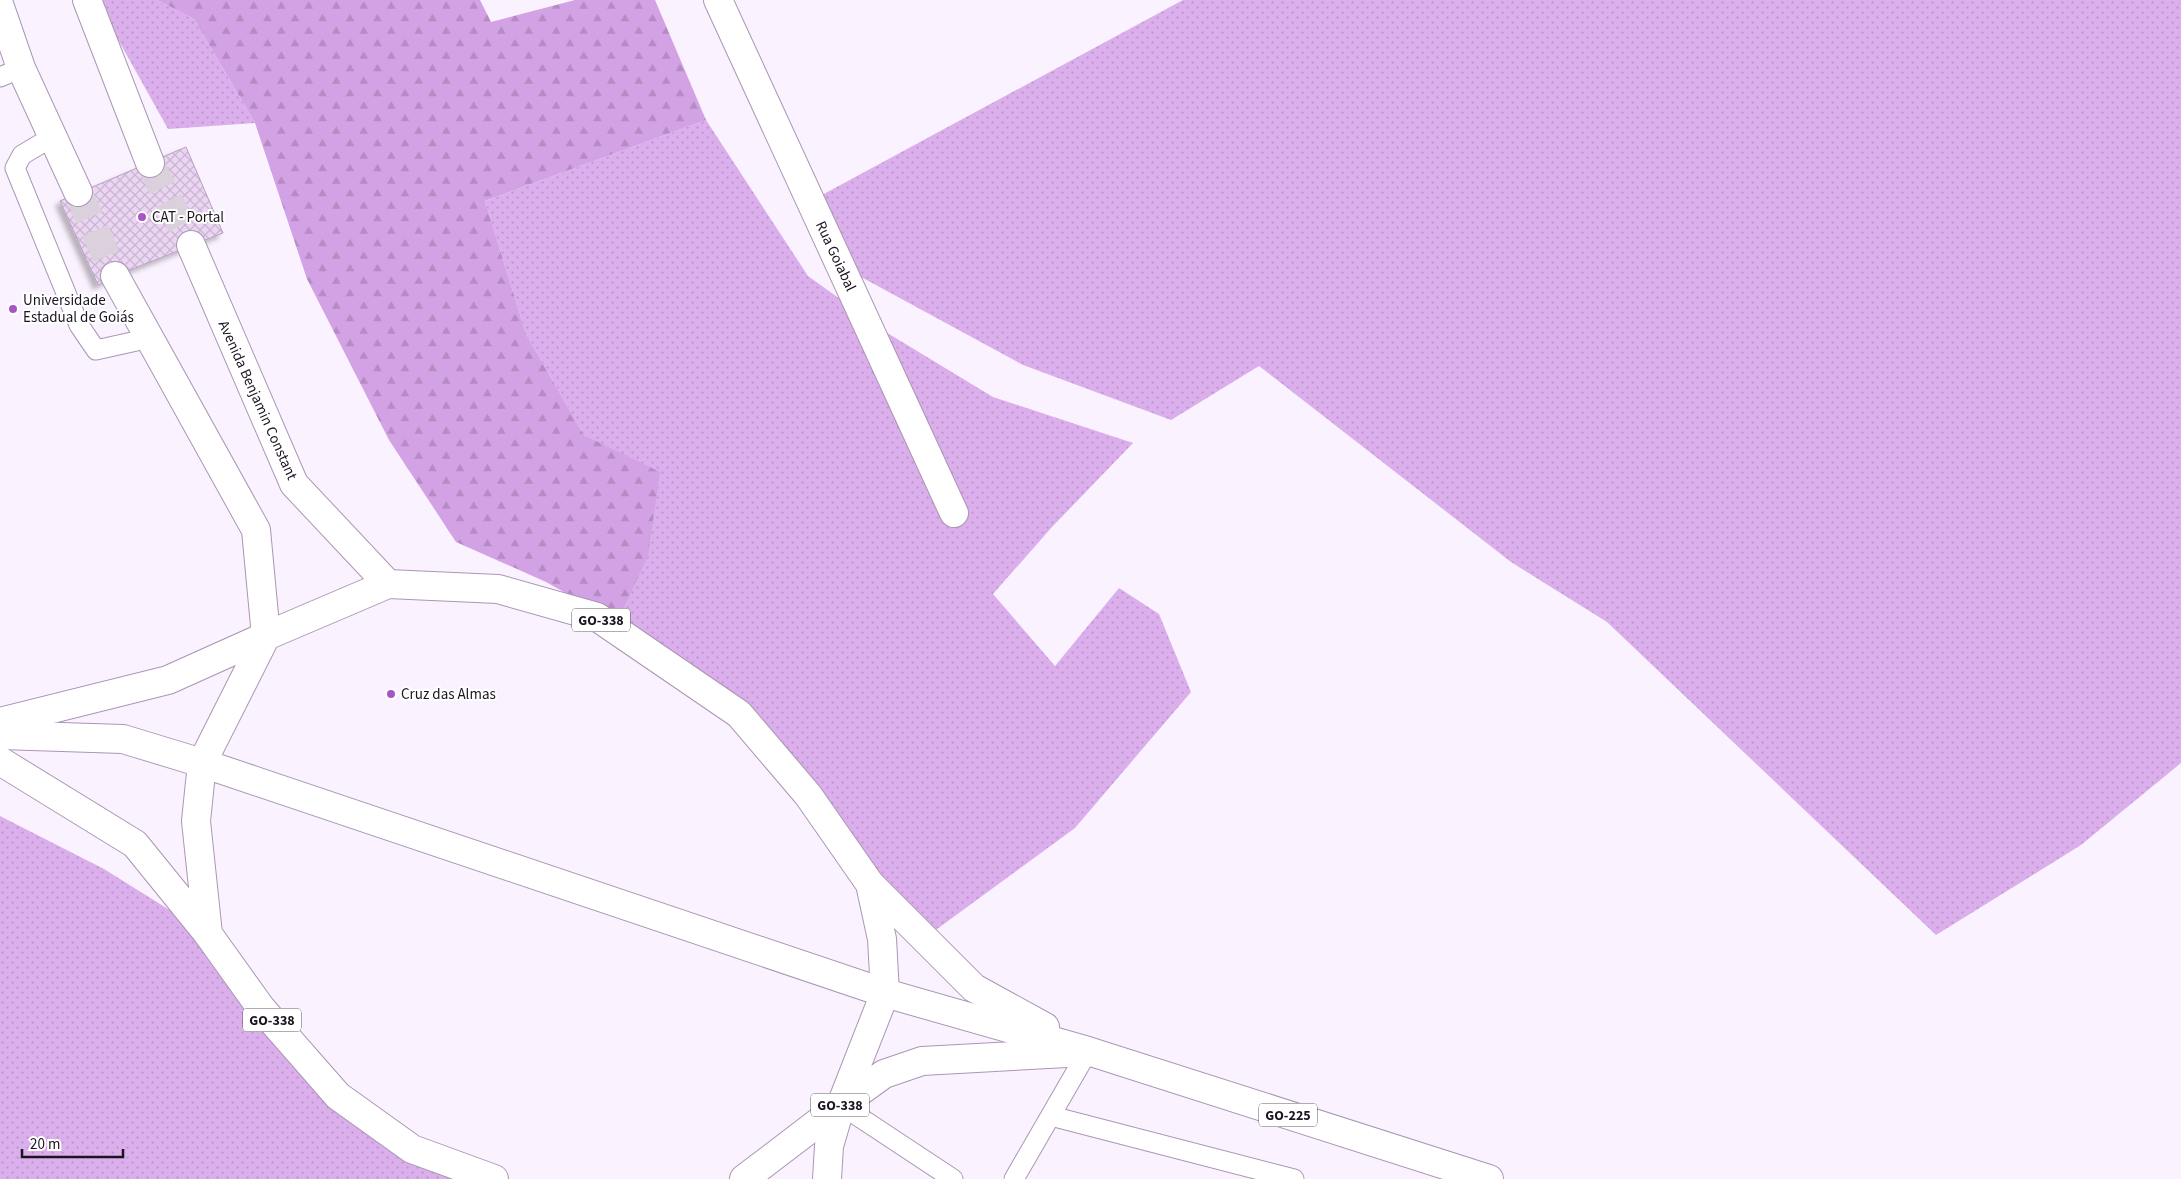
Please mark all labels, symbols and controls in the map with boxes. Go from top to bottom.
place label: CAT - Portal [152,207,224,228]
marker: CAT - Portal [136,211,148,223]
street label: Rua Goiabal [810,218,861,295]
place label: Universidade Estadual de Goiás [23,290,134,328]
marker: Universidade Estadual de Goiás [7,303,19,315]
street label: Avenida Benjamin Constant [213,317,302,483]
road number: GO-338 [572,608,630,632]
place label: Cruz das Almas [401,684,496,705]
marker: Cruz das Almas [385,688,397,700]
road number: GO-338 [243,1008,301,1032]
road number: GO-338 [811,1094,869,1116]
road number: GO-225 [1259,1104,1317,1126]
scale bar [22,1126,124,1158]
text: 20 m [30,1134,60,1155]

